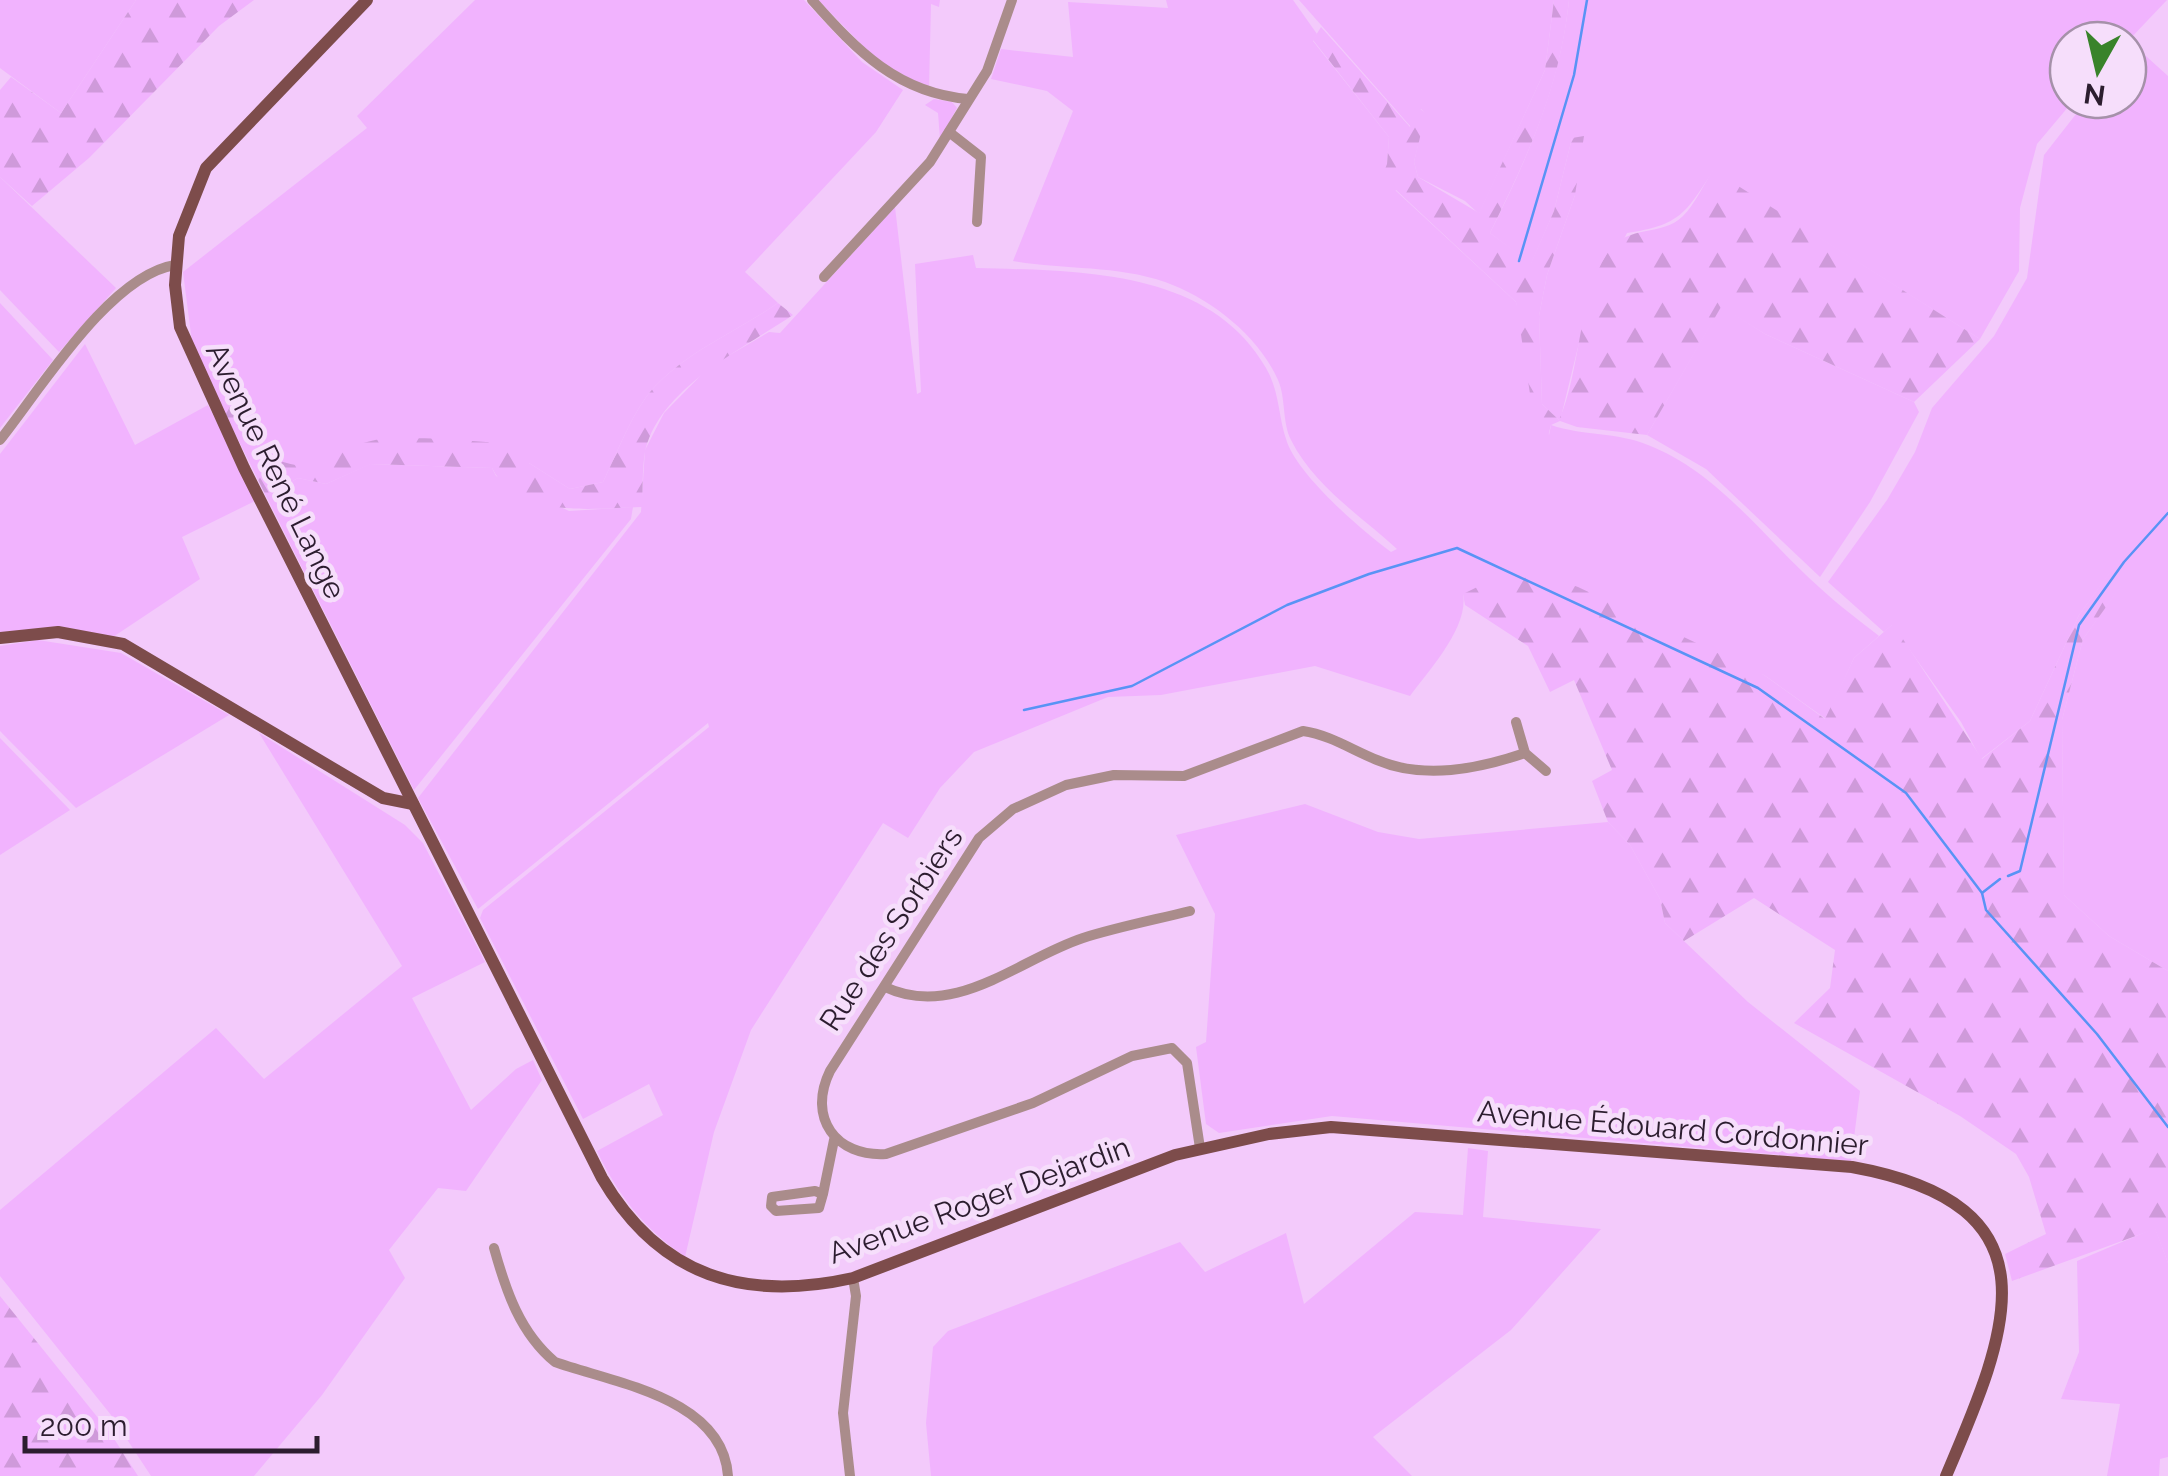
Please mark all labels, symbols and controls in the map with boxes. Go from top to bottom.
north arrow [2048,20,2148,120]
text: N [2082,76,2107,112]
street label: Avenue René Lange [199,338,353,604]
street label: Rue des Sorbiers [812,821,970,1037]
street label: Avenue Édouard Cordonnier [1476,1093,1871,1163]
street label: Avenue Roger Dejardin [823,1129,1135,1271]
scale bar [25,1391,318,1453]
text: 200 m [40,1408,128,1443]

